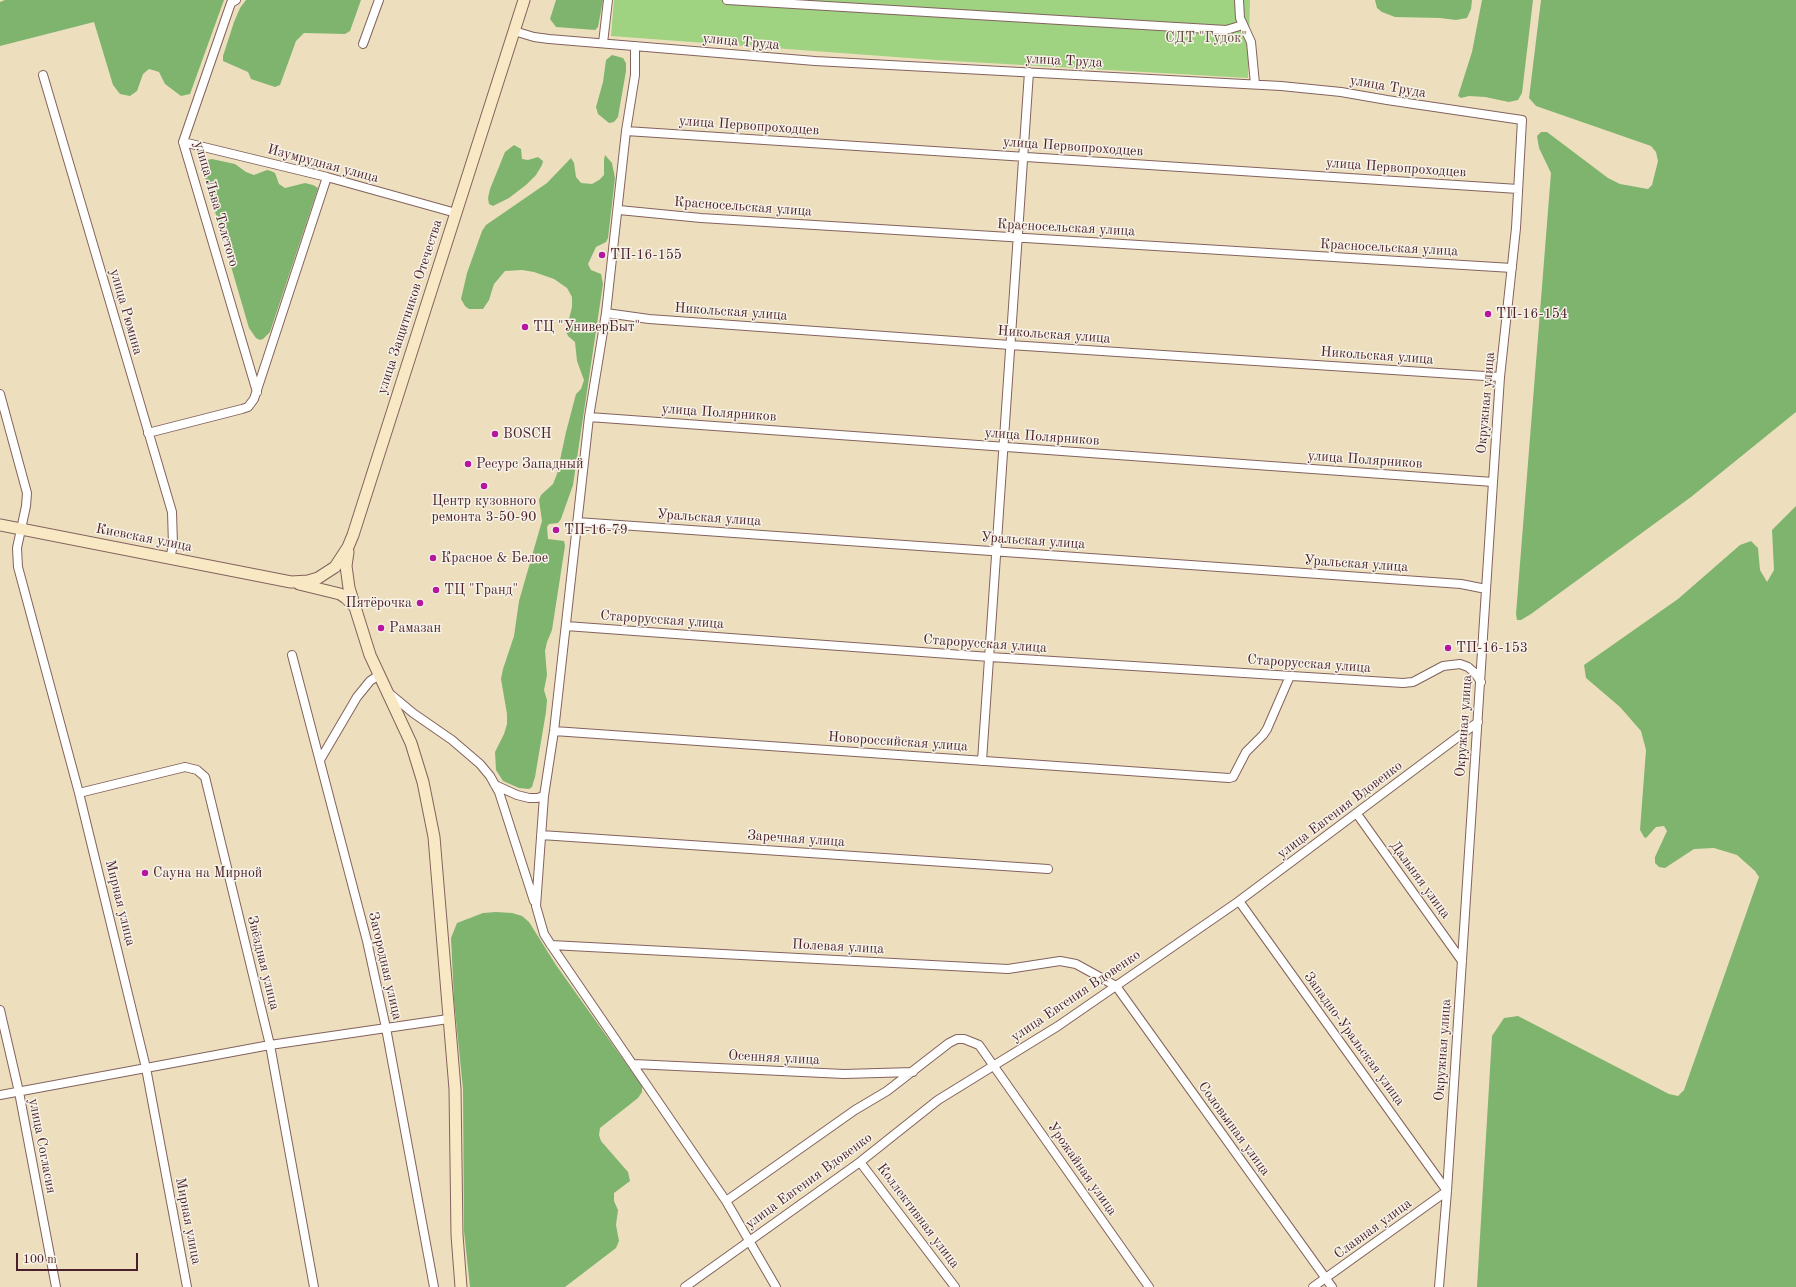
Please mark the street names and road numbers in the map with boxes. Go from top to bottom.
street label: улица Труда [702,30,780,54]
street label: улица Труда [1025,51,1103,71]
street label: улица Труда [1349,72,1427,102]
street label: улица Первопроходцев [678,113,820,139]
street label: улица Первопроходцев [1002,134,1144,160]
street label: улица Льва Толстого [190,139,242,269]
street label: Изумрудная улица [266,141,380,187]
street label: улица Первопроходцев [1325,155,1467,181]
street label: Красносельская улица [673,194,813,220]
street label: Красносельская улица [997,216,1135,240]
street label: улица Защитников Отечества [374,218,446,396]
street label: Красносельская улица [1320,236,1458,260]
street label: улица Рюмина [106,267,146,357]
street label: Никольская улица [674,300,788,324]
street label: Никольская улица [997,323,1111,347]
street label: Никольская улица [1320,344,1434,368]
street label: Окружная улица [1473,351,1499,455]
street label: улица Полярников [661,401,777,425]
street label: улица Полярников [984,425,1100,449]
street label: улица Полярников [1307,448,1423,472]
street label: Уральская улица [656,506,762,530]
street label: Киевская улица [94,520,194,556]
street label: Уральская улица [980,529,1086,553]
street label: Уральская улица [1303,552,1409,576]
street label: Старорусская улица [600,607,724,633]
street label: Старорусская улица [923,631,1047,657]
street label: Старорусская улица [1247,651,1371,677]
street label: Окружная улица [1452,674,1476,778]
street label: Новороссийская улица [828,729,968,755]
street label: улица Евгения Вдовенко [1274,757,1406,863]
street label: Заречная улица [747,827,845,851]
street label: Дальняя улица [1386,838,1454,922]
street label: Мирная улица [101,858,139,948]
street label: Загородная улица [364,910,406,1022]
street label: Звёздная улица [243,914,283,1012]
street label: Полевая улица [792,936,884,958]
street label: улица Евгения Вдовенко [1008,946,1144,1046]
street label: Западно-Уральская улица [1300,969,1408,1109]
street label: Окружная улица [1431,998,1455,1102]
street label: Осенняя улица [728,1047,820,1069]
street label: Соловьиная улица [1194,1079,1274,1179]
street label: улица Согласия [25,1097,59,1195]
street label: Урожайная улица [1044,1119,1120,1219]
street label: улица Евгения Вдовенко [742,1129,876,1233]
street label: Коллективная улица [873,1160,963,1272]
street label: Мирная улица [171,1176,205,1266]
street label: Славная улица [1331,1195,1415,1263]

